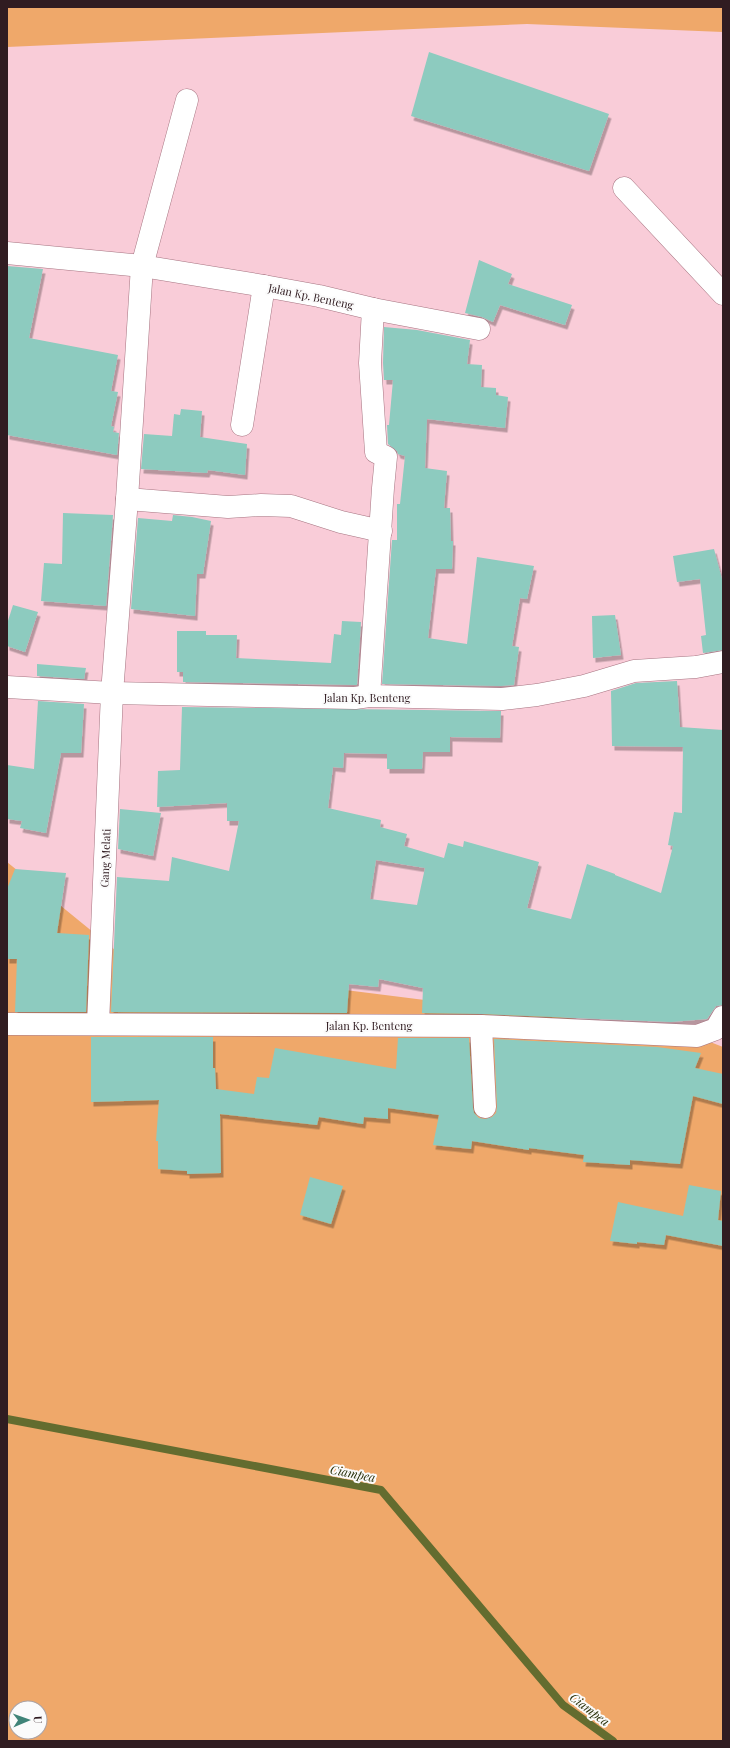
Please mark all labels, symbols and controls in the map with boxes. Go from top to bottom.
street label: Jalan Kp. Benteng [266,279,355,312]
street label: Jalan Kp. Benteng [323,690,410,705]
street label: Gang Melati [96,828,114,888]
street label: Jalan Kp. Benteng [325,1018,412,1033]
water label: Ciampea [329,1461,377,1485]
water label: Ciampea [567,1689,613,1729]
north arrow [8,1700,48,1740]
text: U [31,1716,46,1724]

